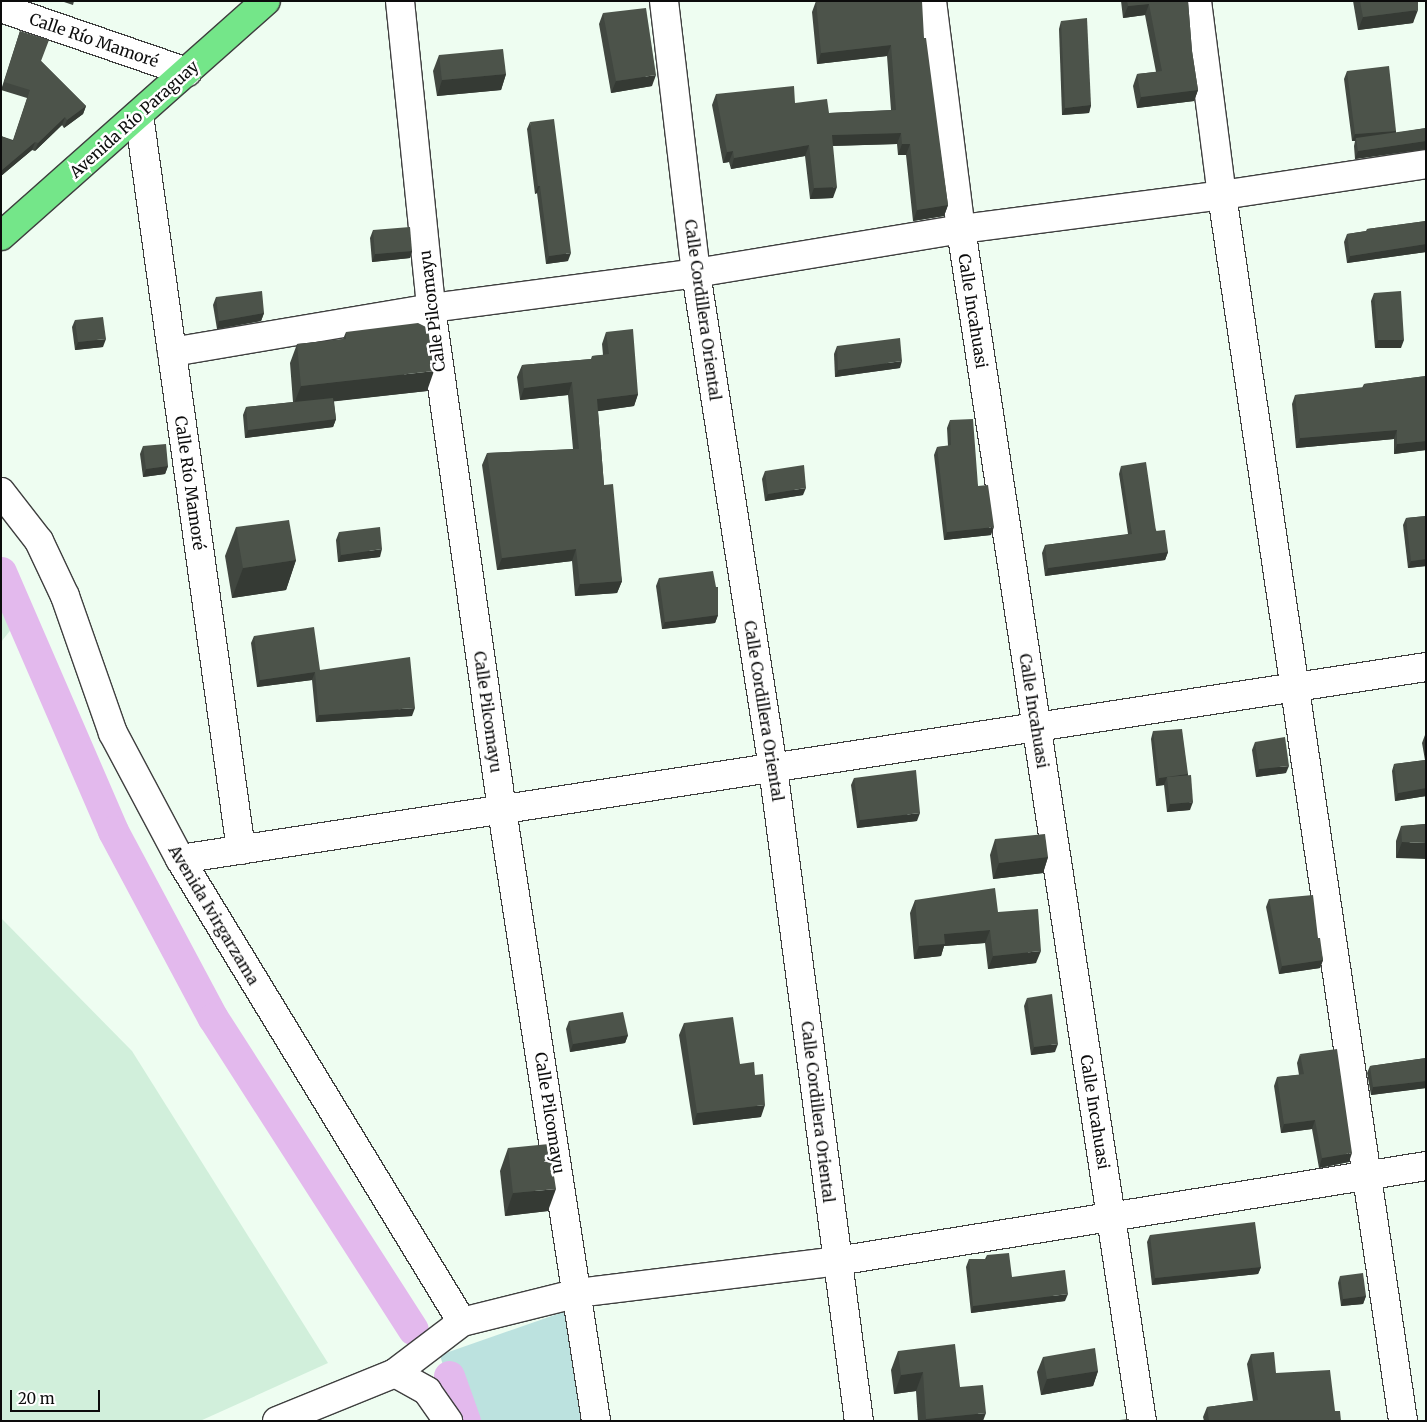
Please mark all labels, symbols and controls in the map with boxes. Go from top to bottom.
street label: Calle Río Mamoré [27,9,161,71]
street label: Avenida Río Paraguay [66,56,202,182]
street label: Calle Cordillera Oriental [681,218,725,402]
street label: Calle Pilcomayu [415,249,449,373]
street label: Calle Incahuasi [954,252,992,370]
street label: Calle Río Mamoré [171,415,209,551]
street label: Calle Cordillera Oriental [740,619,788,803]
street label: Calle Pilcomayu [470,650,506,774]
street label: Calle Incahuasi [1015,652,1053,770]
street label: Avenida Ivirgarzama [165,842,263,988]
street label: Calle Cordillera Oriental [797,1020,839,1204]
street label: Calle Pilcomayu [531,1051,569,1175]
street label: Calle Incahuasi [1076,1053,1114,1171]
scale bar [12,1380,102,1412]
text: 20 m [18,1389,55,1408]

